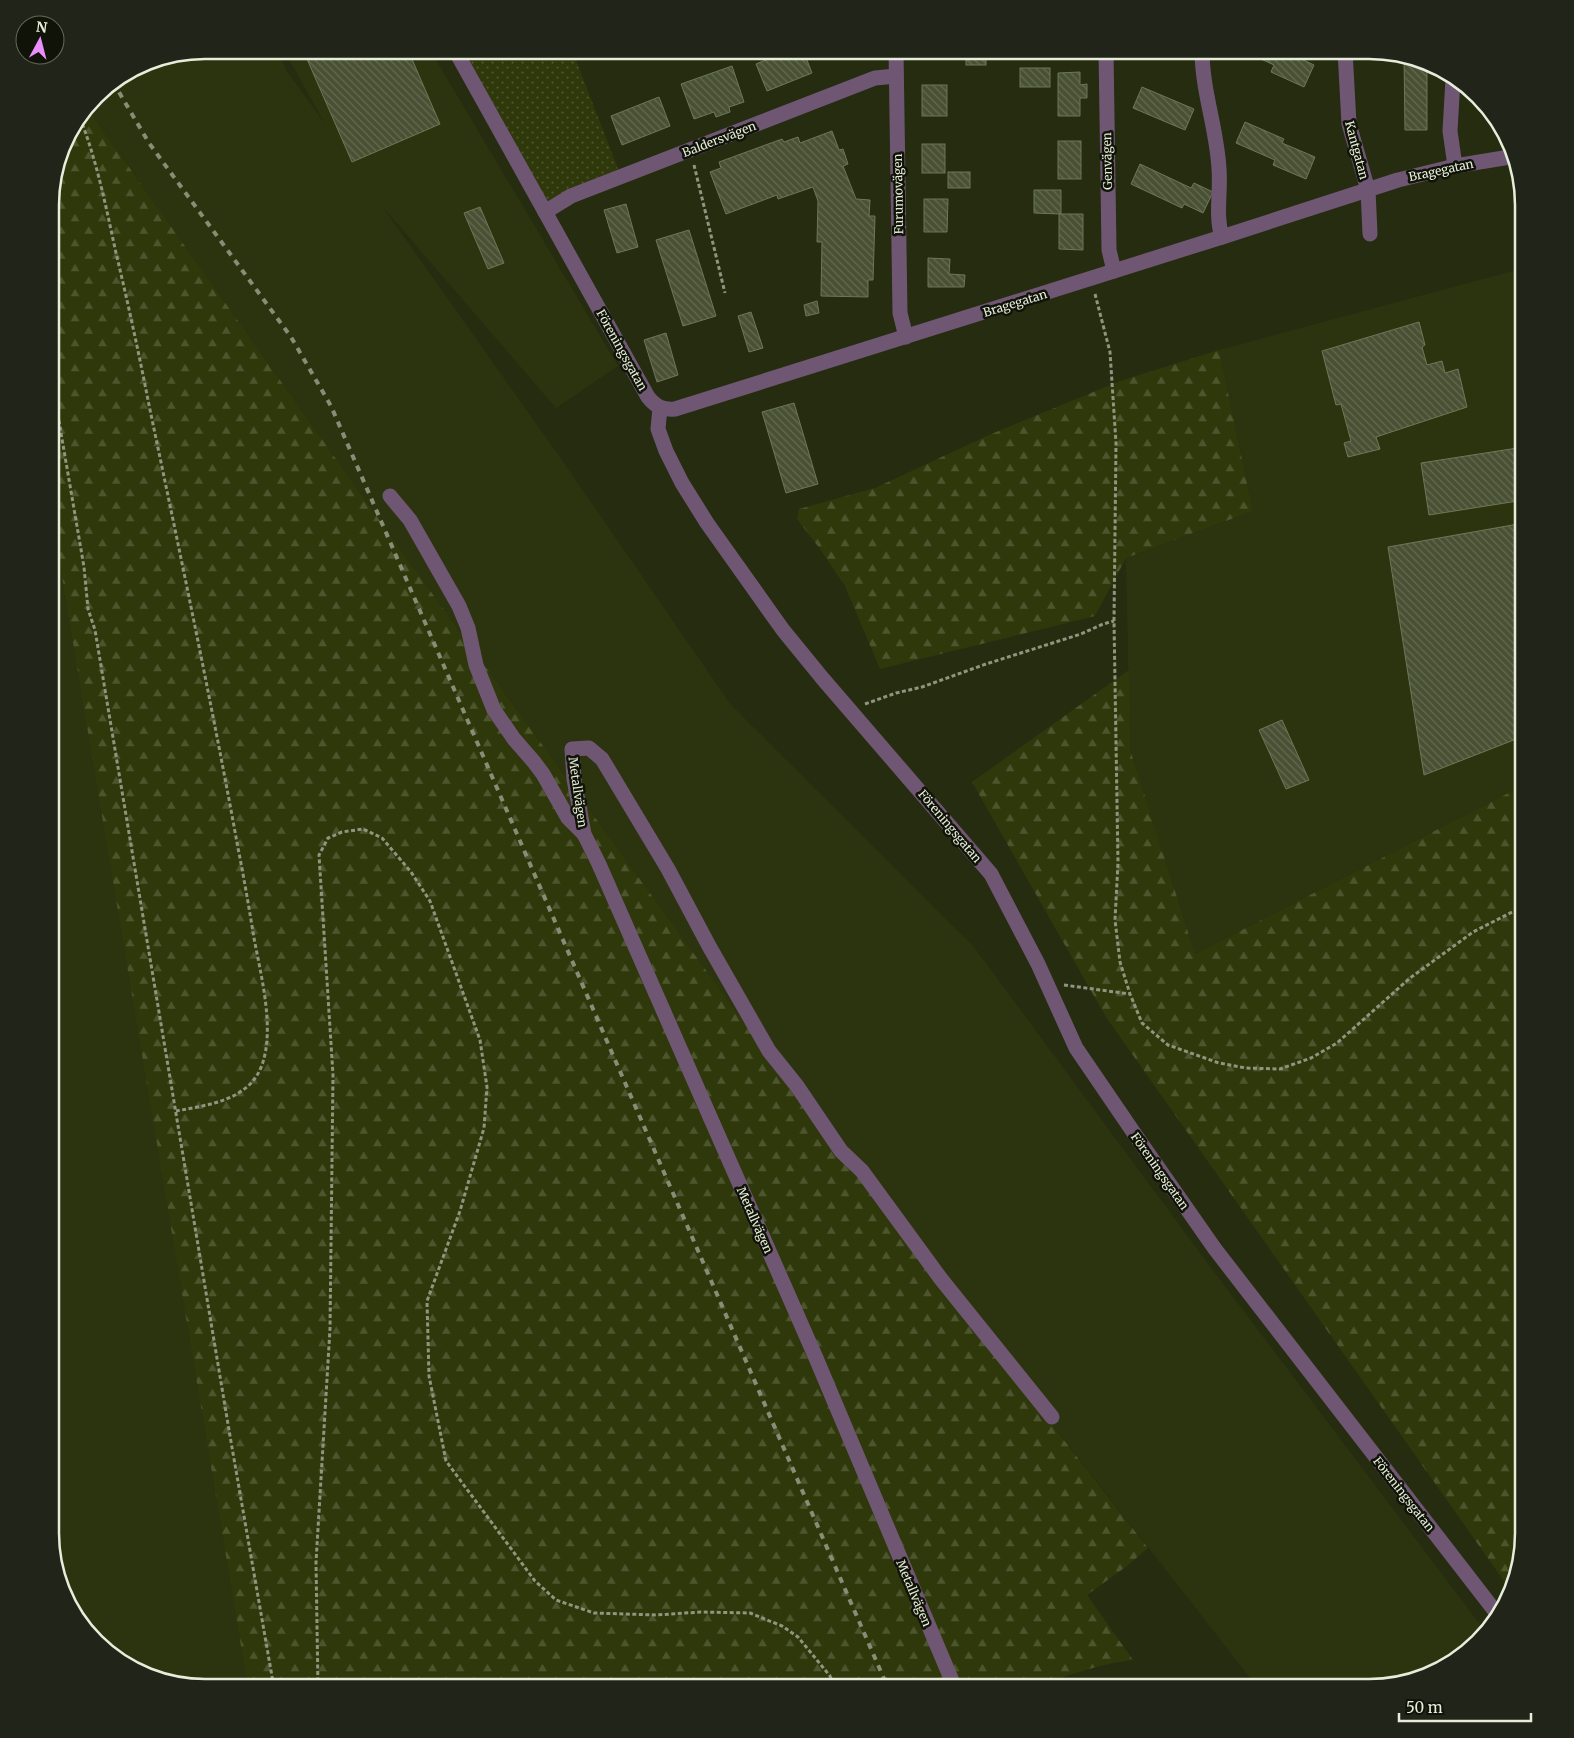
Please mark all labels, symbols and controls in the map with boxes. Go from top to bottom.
north arrow [15,15,65,65]
text: N [35,17,48,37]
street label: Baldersvägen [680,118,758,160]
street label: Kantgatan [1342,119,1372,181]
street label: Genvägen [1099,132,1115,190]
street label: Furumovägen [890,153,906,235]
street label: Bragegatan [1407,156,1475,184]
street label: Bragegatan [981,286,1049,320]
street label: Föreningsgatan [593,307,651,393]
street label: Metallvägen [566,756,590,828]
street label: Föreningsgatan [915,786,985,866]
street label: Föreningsgatan [1128,1130,1192,1212]
street label: Metallvägen [734,1184,776,1256]
street label: Föreningsgatan [1370,1454,1438,1534]
street label: Metallvägen [893,1557,935,1629]
scale bar [1399,1690,1532,1722]
text: 50 m [1406,1698,1443,1717]

